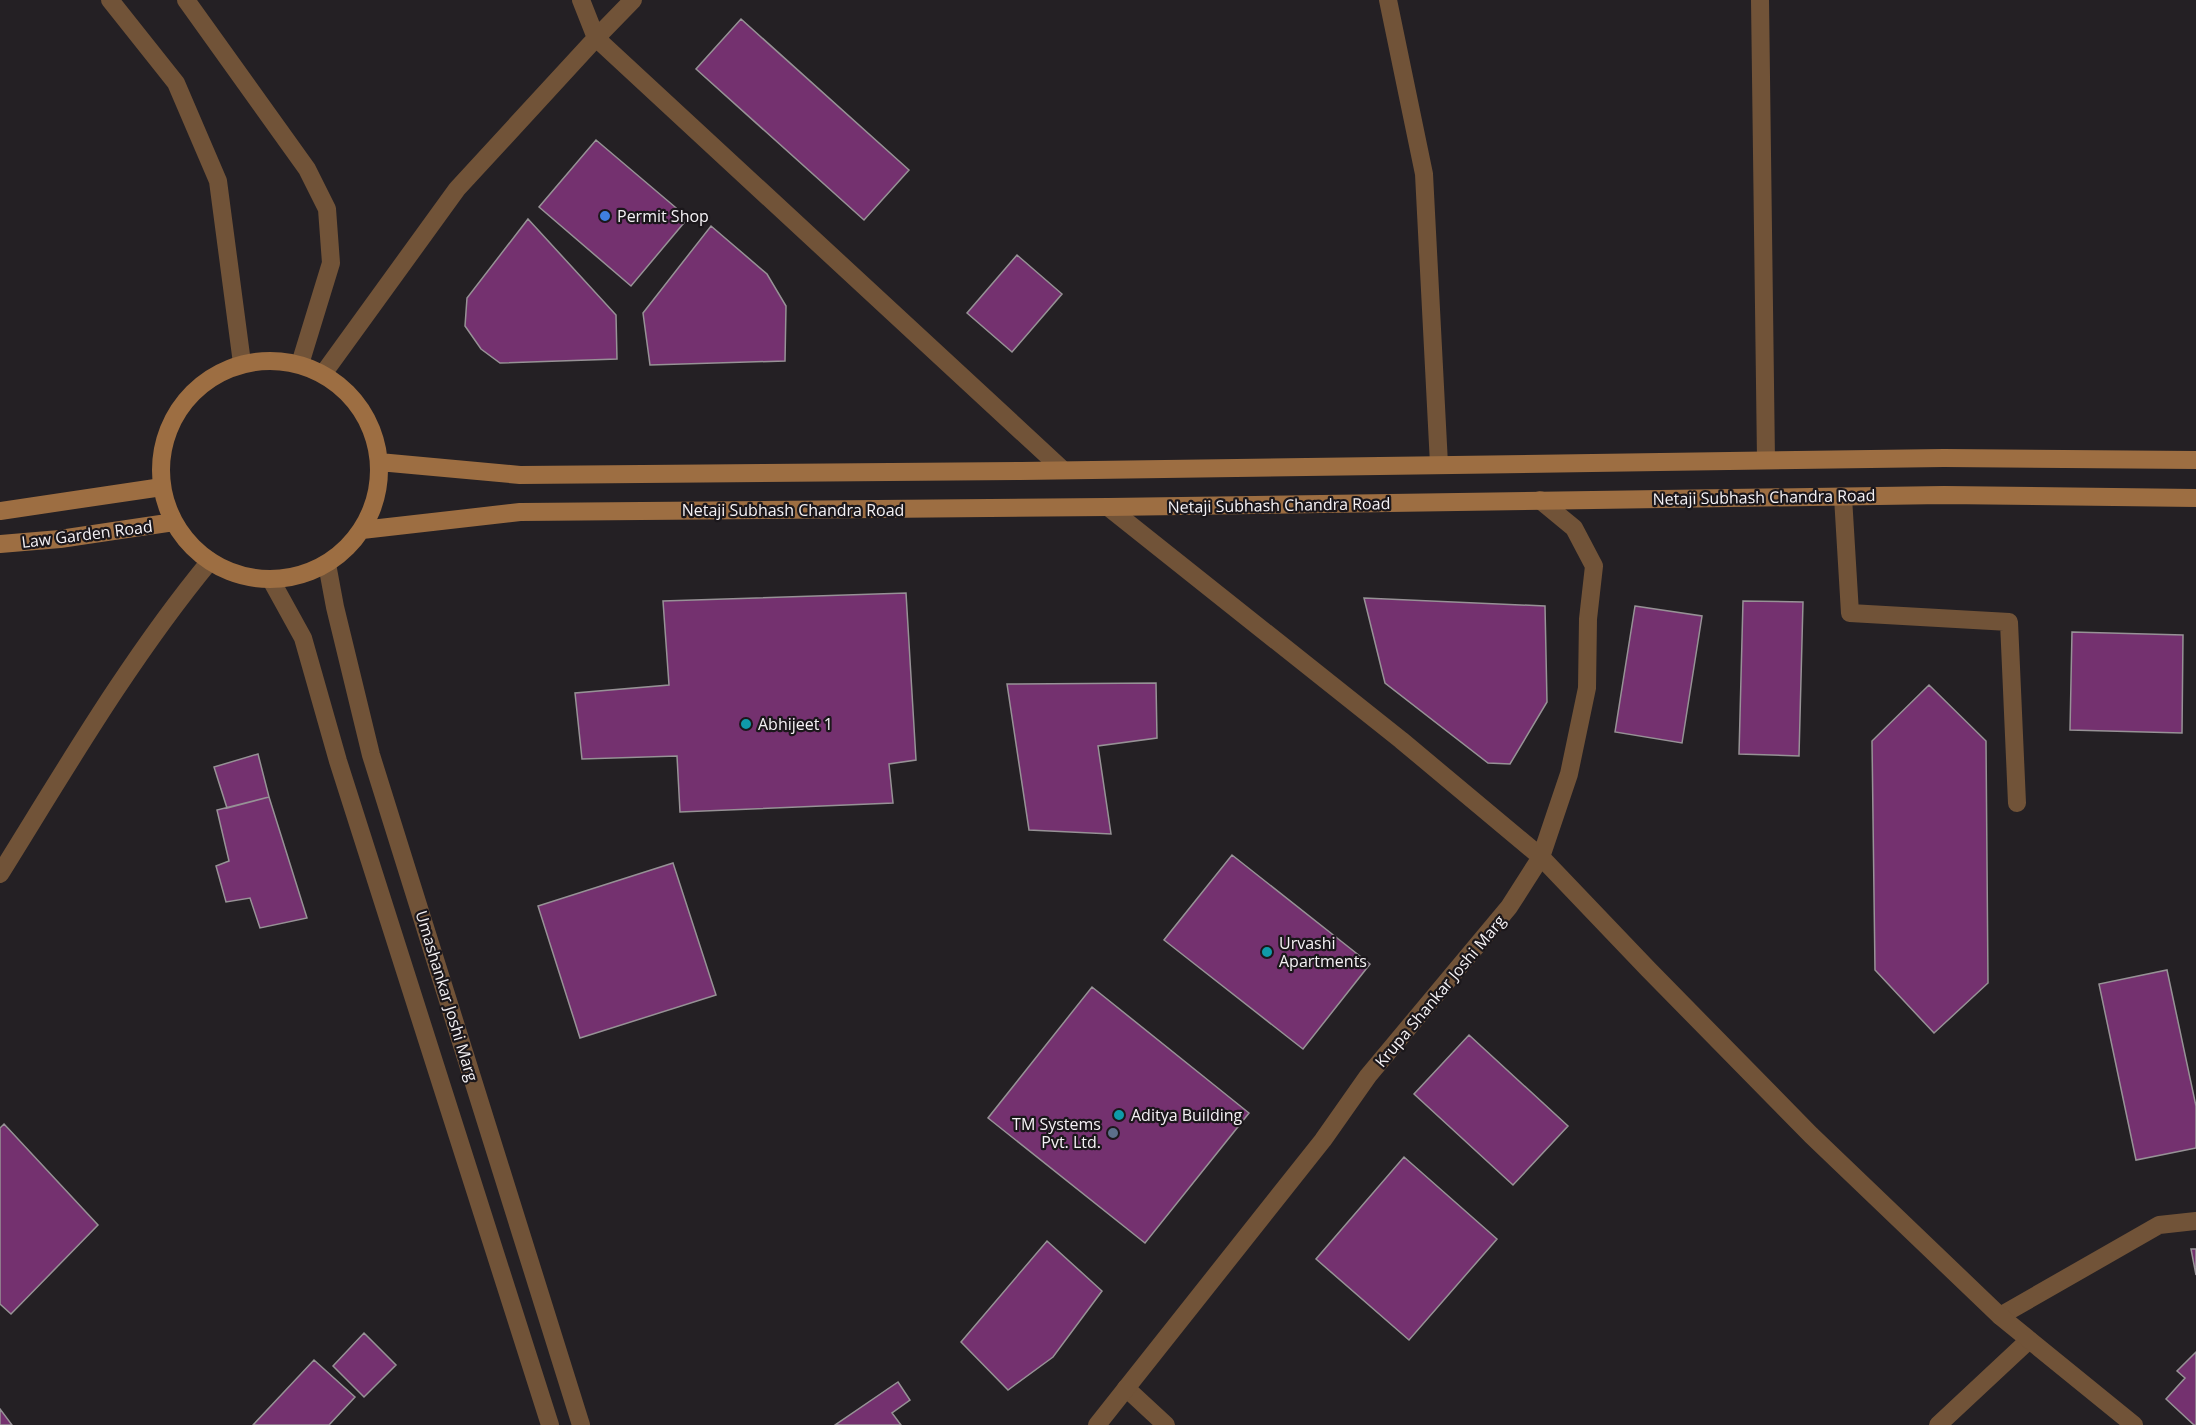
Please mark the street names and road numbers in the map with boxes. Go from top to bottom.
street label: Netaji Subhash Chandra Road [1652,484,1876,510]
street label: Netaji Subhash Chandra Road [1167,492,1391,518]
street label: Netaji Subhash Chandra Road [682,499,904,521]
street label: Law Garden Road [20,515,154,553]
street label: Umashankar Joshi Marg [411,908,484,1084]
street label: Krupa Shankar Joshi Marg [1370,910,1510,1072]

